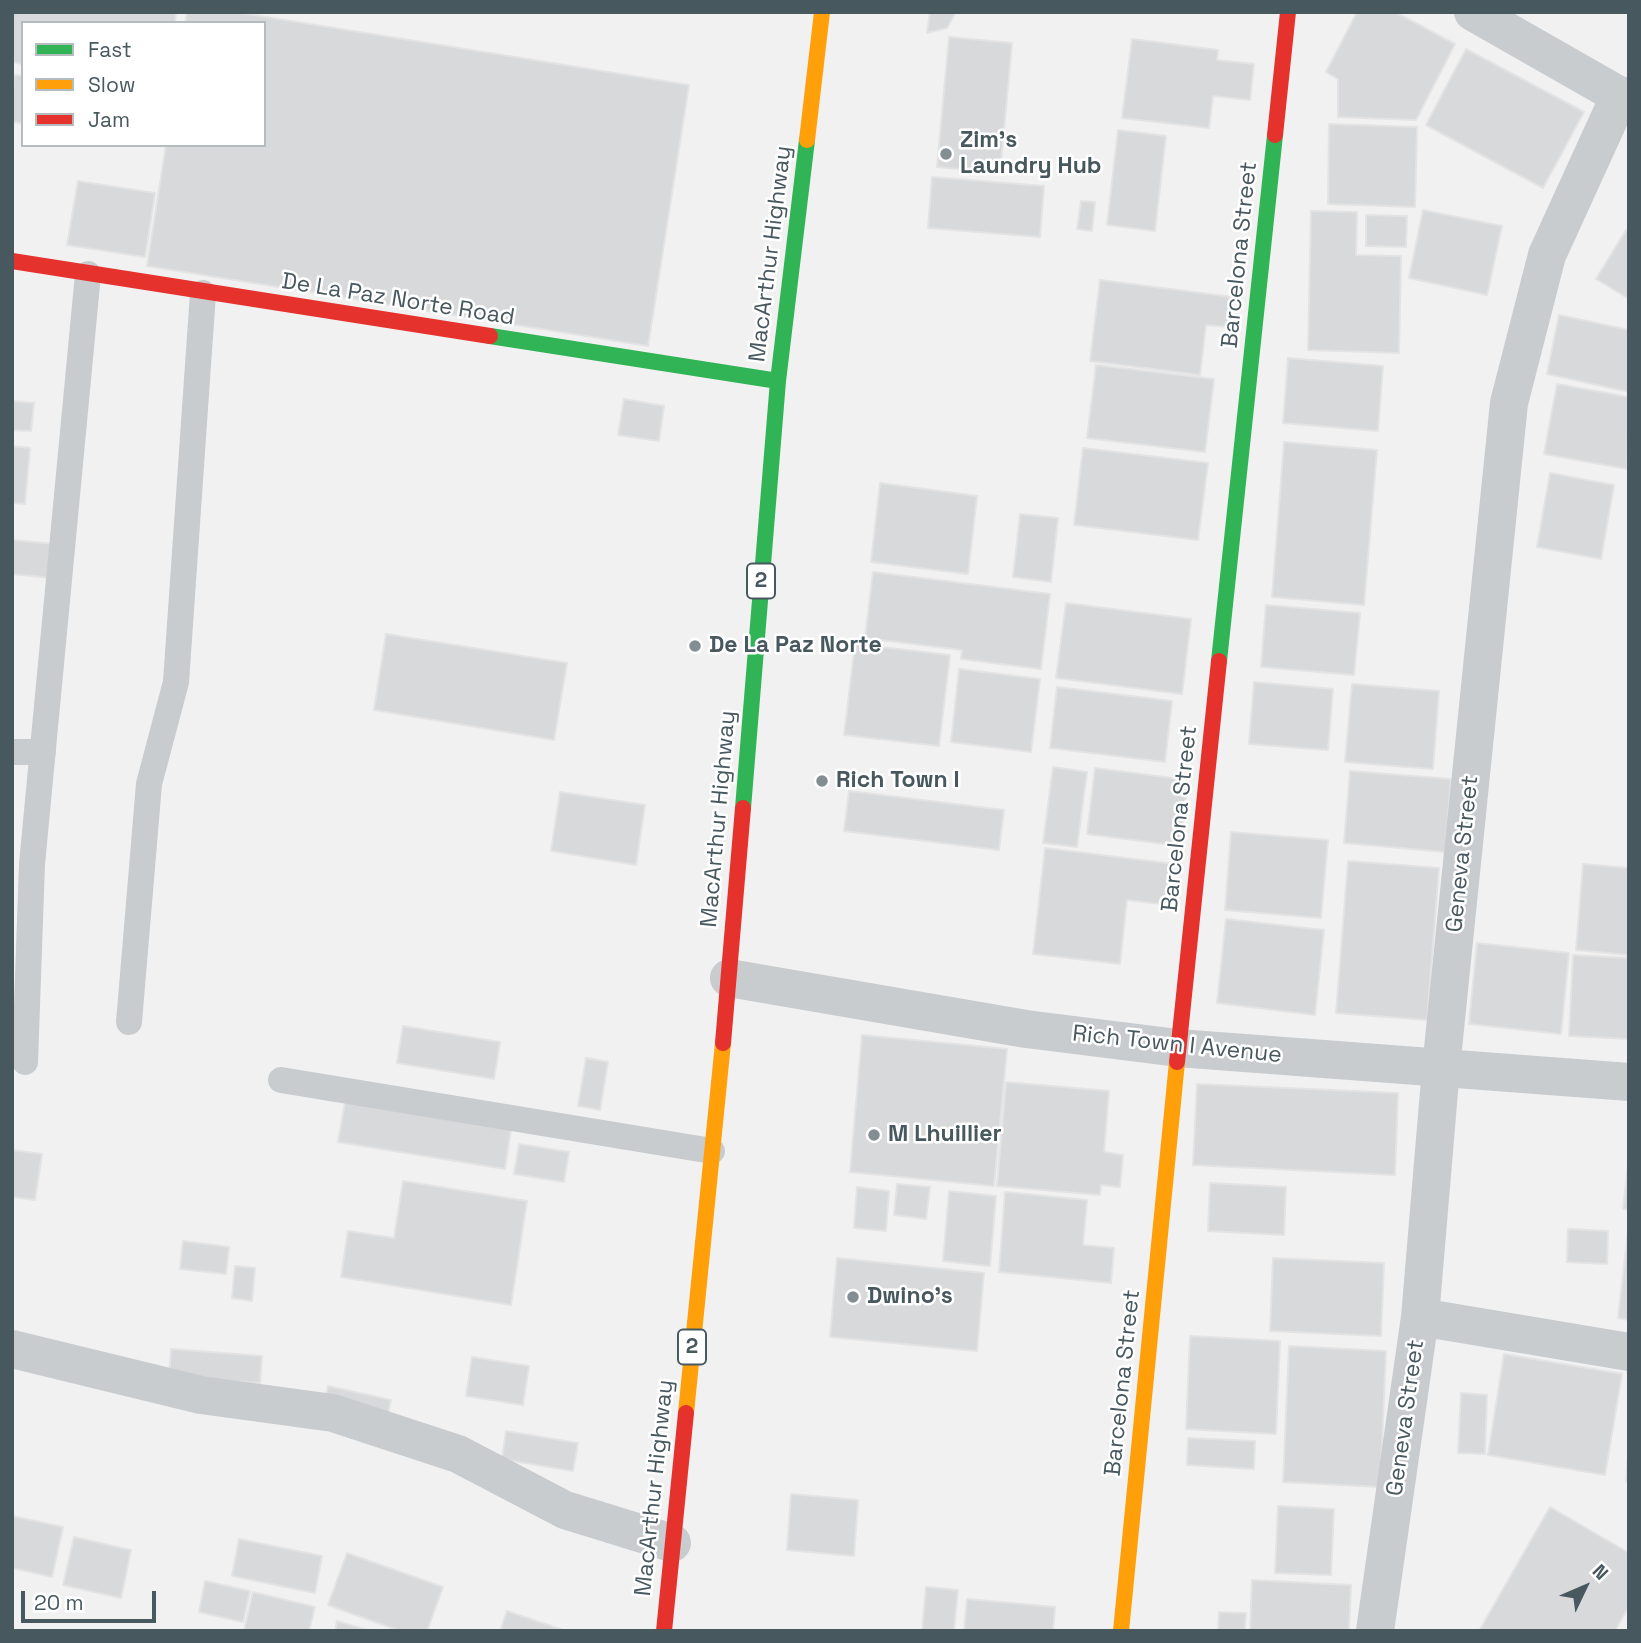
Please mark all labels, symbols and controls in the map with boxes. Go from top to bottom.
legend [21,21,266,147]
text: Fast [88,36,132,63]
text: Slow [88,71,136,98]
text: Jam [88,106,130,133]
place label: Zim's Laundry Hub [960,127,1101,181]
street label: MacArthur Highway [744,144,798,364]
marker: Zim's Laundry Hub [938,146,954,162]
street label: Barcelona Street [1216,160,1264,350]
street label: De La Paz Norte Road [280,268,516,332]
road number: 2 [747,564,775,598]
place label: De La Paz Norte [709,632,882,660]
marker: De La Paz Norte [687,638,703,654]
street label: MacArthur Highway [696,709,742,929]
street label: Barcelona Street [1156,724,1204,914]
place label: Rich Town I [836,767,960,795]
marker: Rich Town I [814,773,830,789]
street label: Geneva Street [1441,774,1485,934]
street label: Rich Town I Avenue [1071,1020,1283,1070]
place label: M Lhuillier [888,1121,1002,1149]
marker: M Lhuillier [866,1127,882,1143]
place label: Dwino's [867,1283,953,1311]
street label: Barcelona Street [1099,1288,1147,1478]
marker: Dwino's [845,1289,861,1305]
road number: 2 [678,1330,706,1364]
street label: Geneva Street [1381,1338,1431,1498]
street label: MacArthur Highway [630,1378,680,1598]
north arrow [1550,1552,1620,1622]
text: N [1587,1559,1614,1585]
scale bar [24,1576,159,1620]
text: 20 m [34,1589,84,1616]

